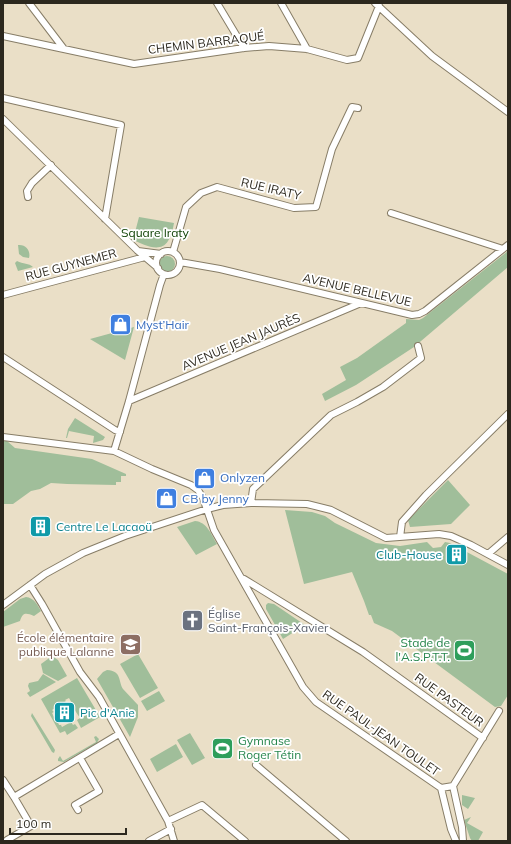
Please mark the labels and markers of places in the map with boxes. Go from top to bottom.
shop icon: Myst’Hair [108,312,134,338]
place label: Myst’Hair [136,317,190,332]
shop icon: Onlyzen [192,465,218,491]
place label: Onlyzen [220,470,265,485]
shop icon: CB by Jenny [153,486,179,512]
place label: CB by Jenny [182,491,250,506]
building icon: Centre Le Lacaoü [27,514,53,540]
place label: Centre Le Lacaoü [56,519,152,534]
building icon: Club-House [444,542,470,568]
place label: Club-House [376,547,442,562]
place label: Église Saint-François-Xavier [208,606,329,635]
church icon: Église Saint-François-Xavier [180,608,206,634]
place label: École élémentaire publique Lalanne [17,630,114,659]
school or university icon: École élémentaire publique Lalanne [117,632,143,658]
place label: Stade de l'A.S.P.T.T. [395,635,450,664]
sports icon: Stade de l'A.S.P.T.T. [452,637,478,663]
building icon: Pic d'Anie [52,700,78,726]
place label: Pic d'Anie [80,705,135,720]
place label: Gymnase Roger Tétin [238,733,301,762]
sports icon: Gymnase Roger Tétin [209,735,235,761]

